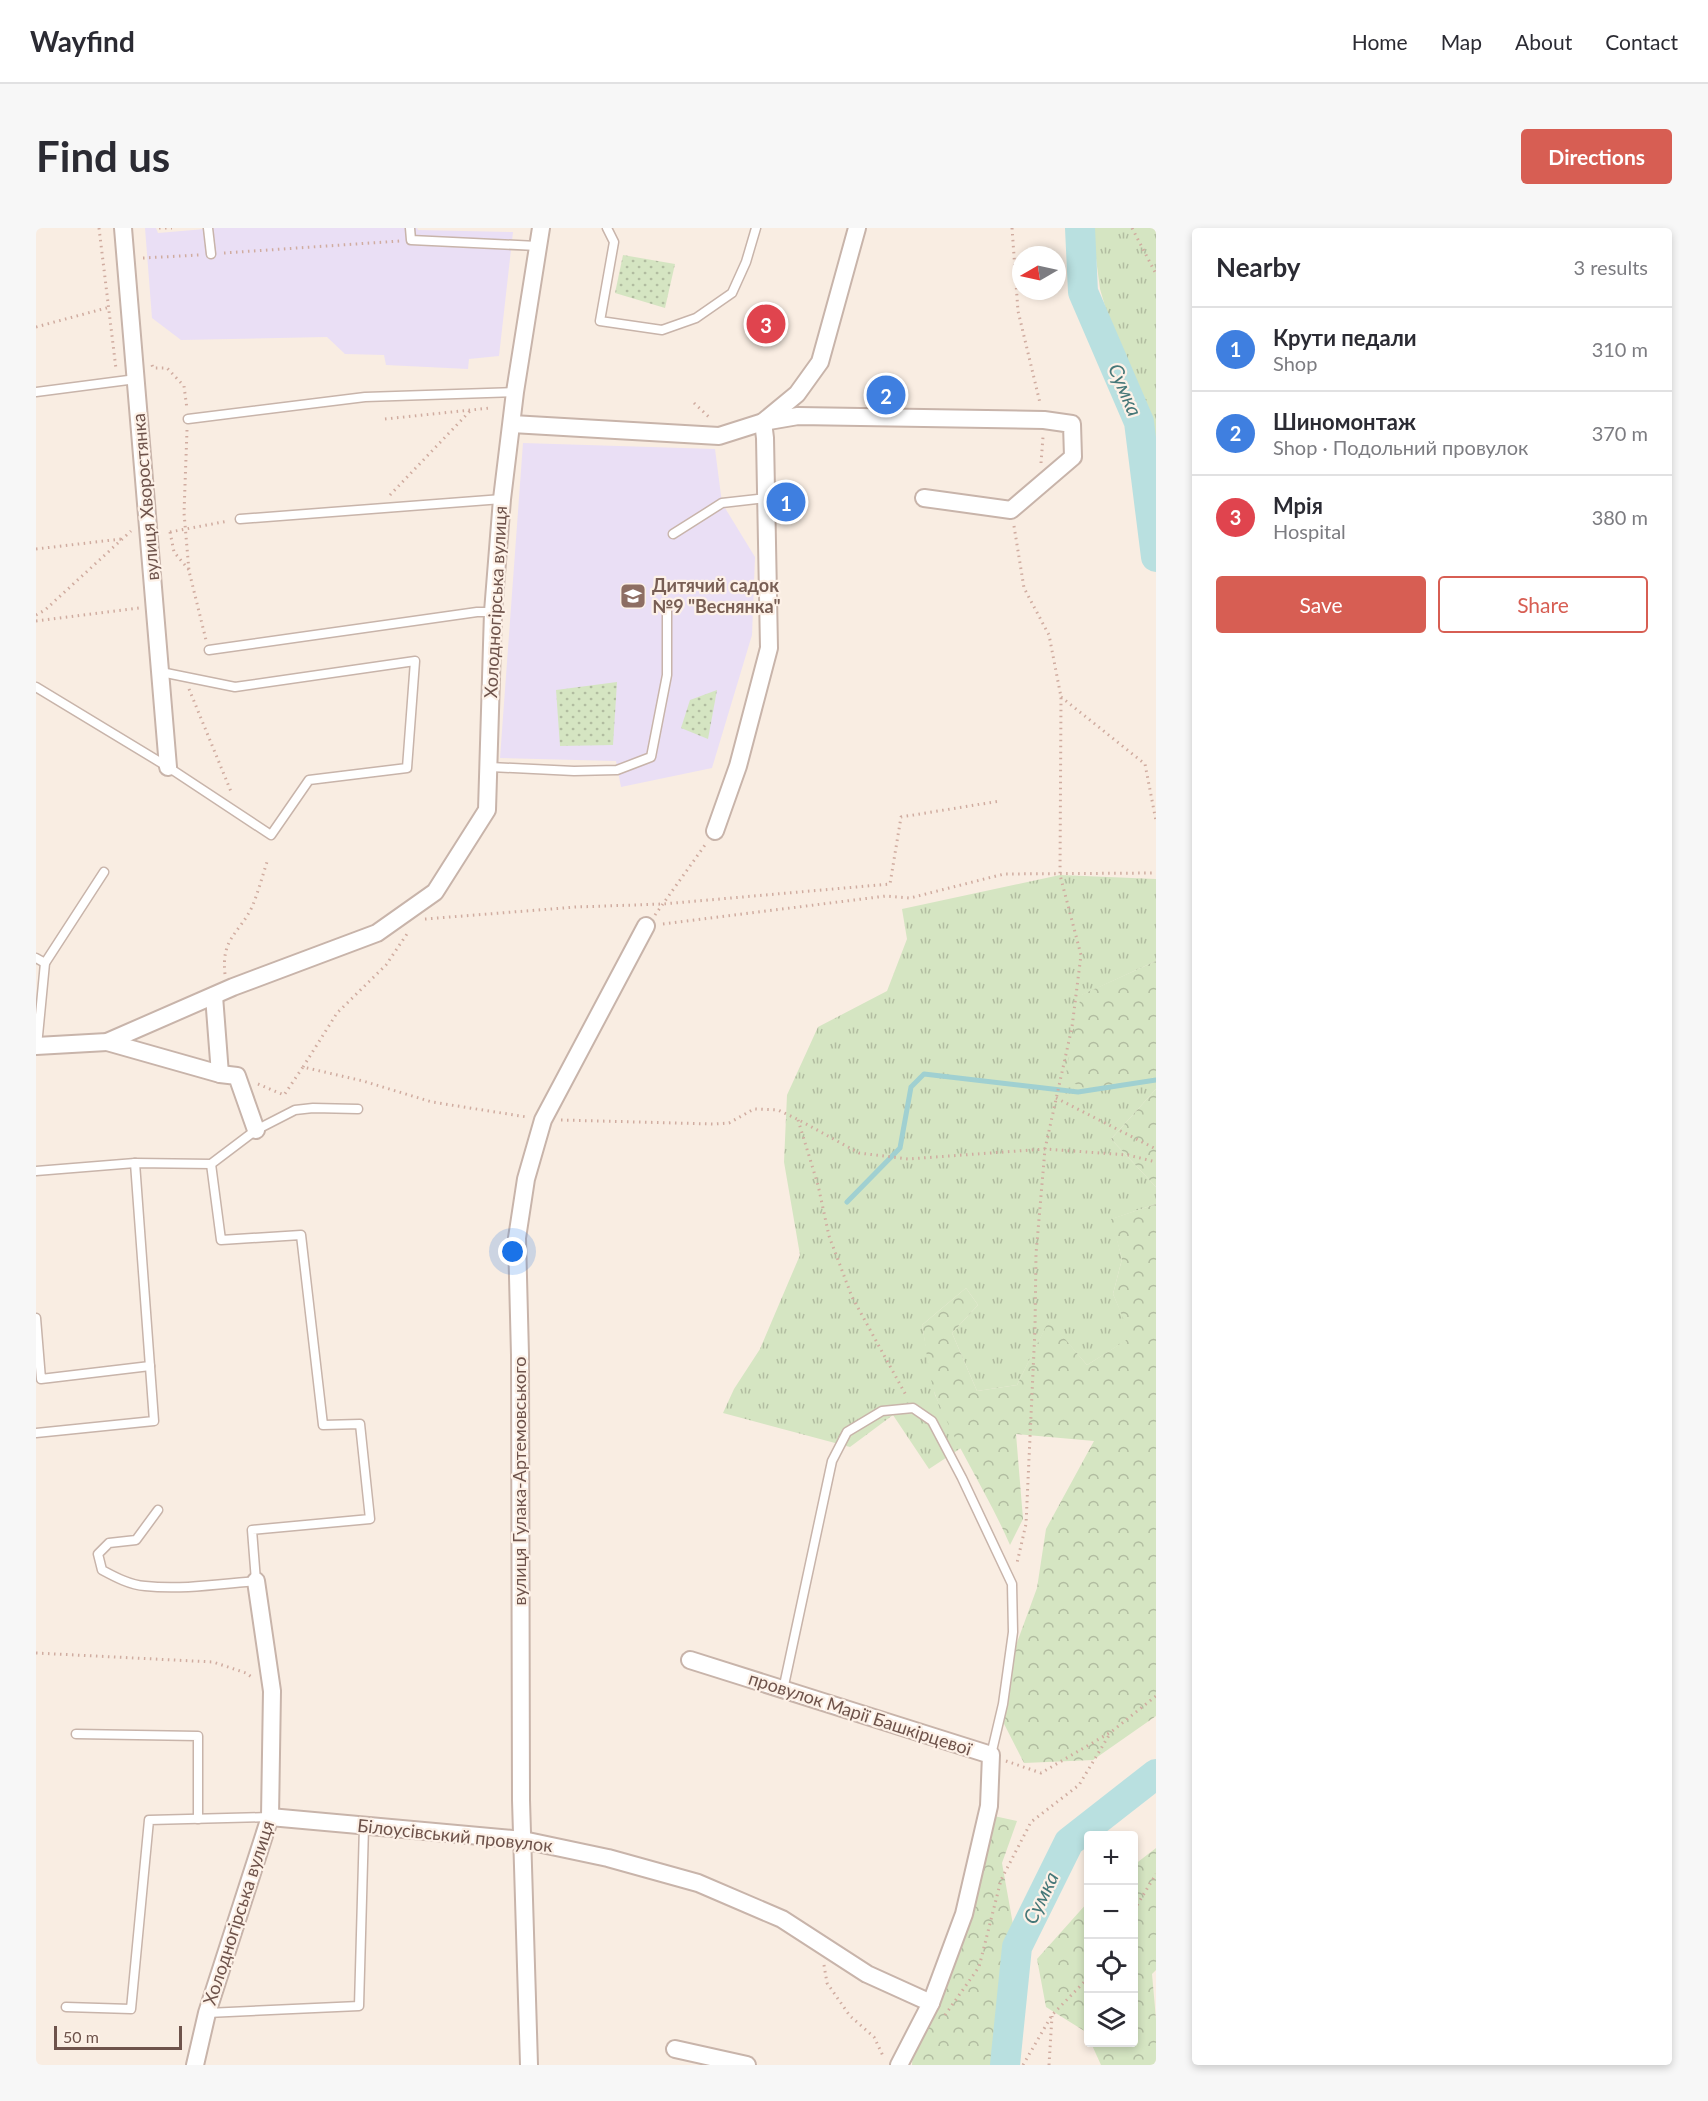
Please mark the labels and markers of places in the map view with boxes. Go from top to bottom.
pin: 3 [746,302,786,346]
pin: 2 [866,372,906,418]
pin: 1 [766,480,806,524]
place label: Дитячий садок №9 "Веснянка" [652,574,781,617]
school or university icon: Дитячий садок №9 "Веснянка" [618,581,648,611]

